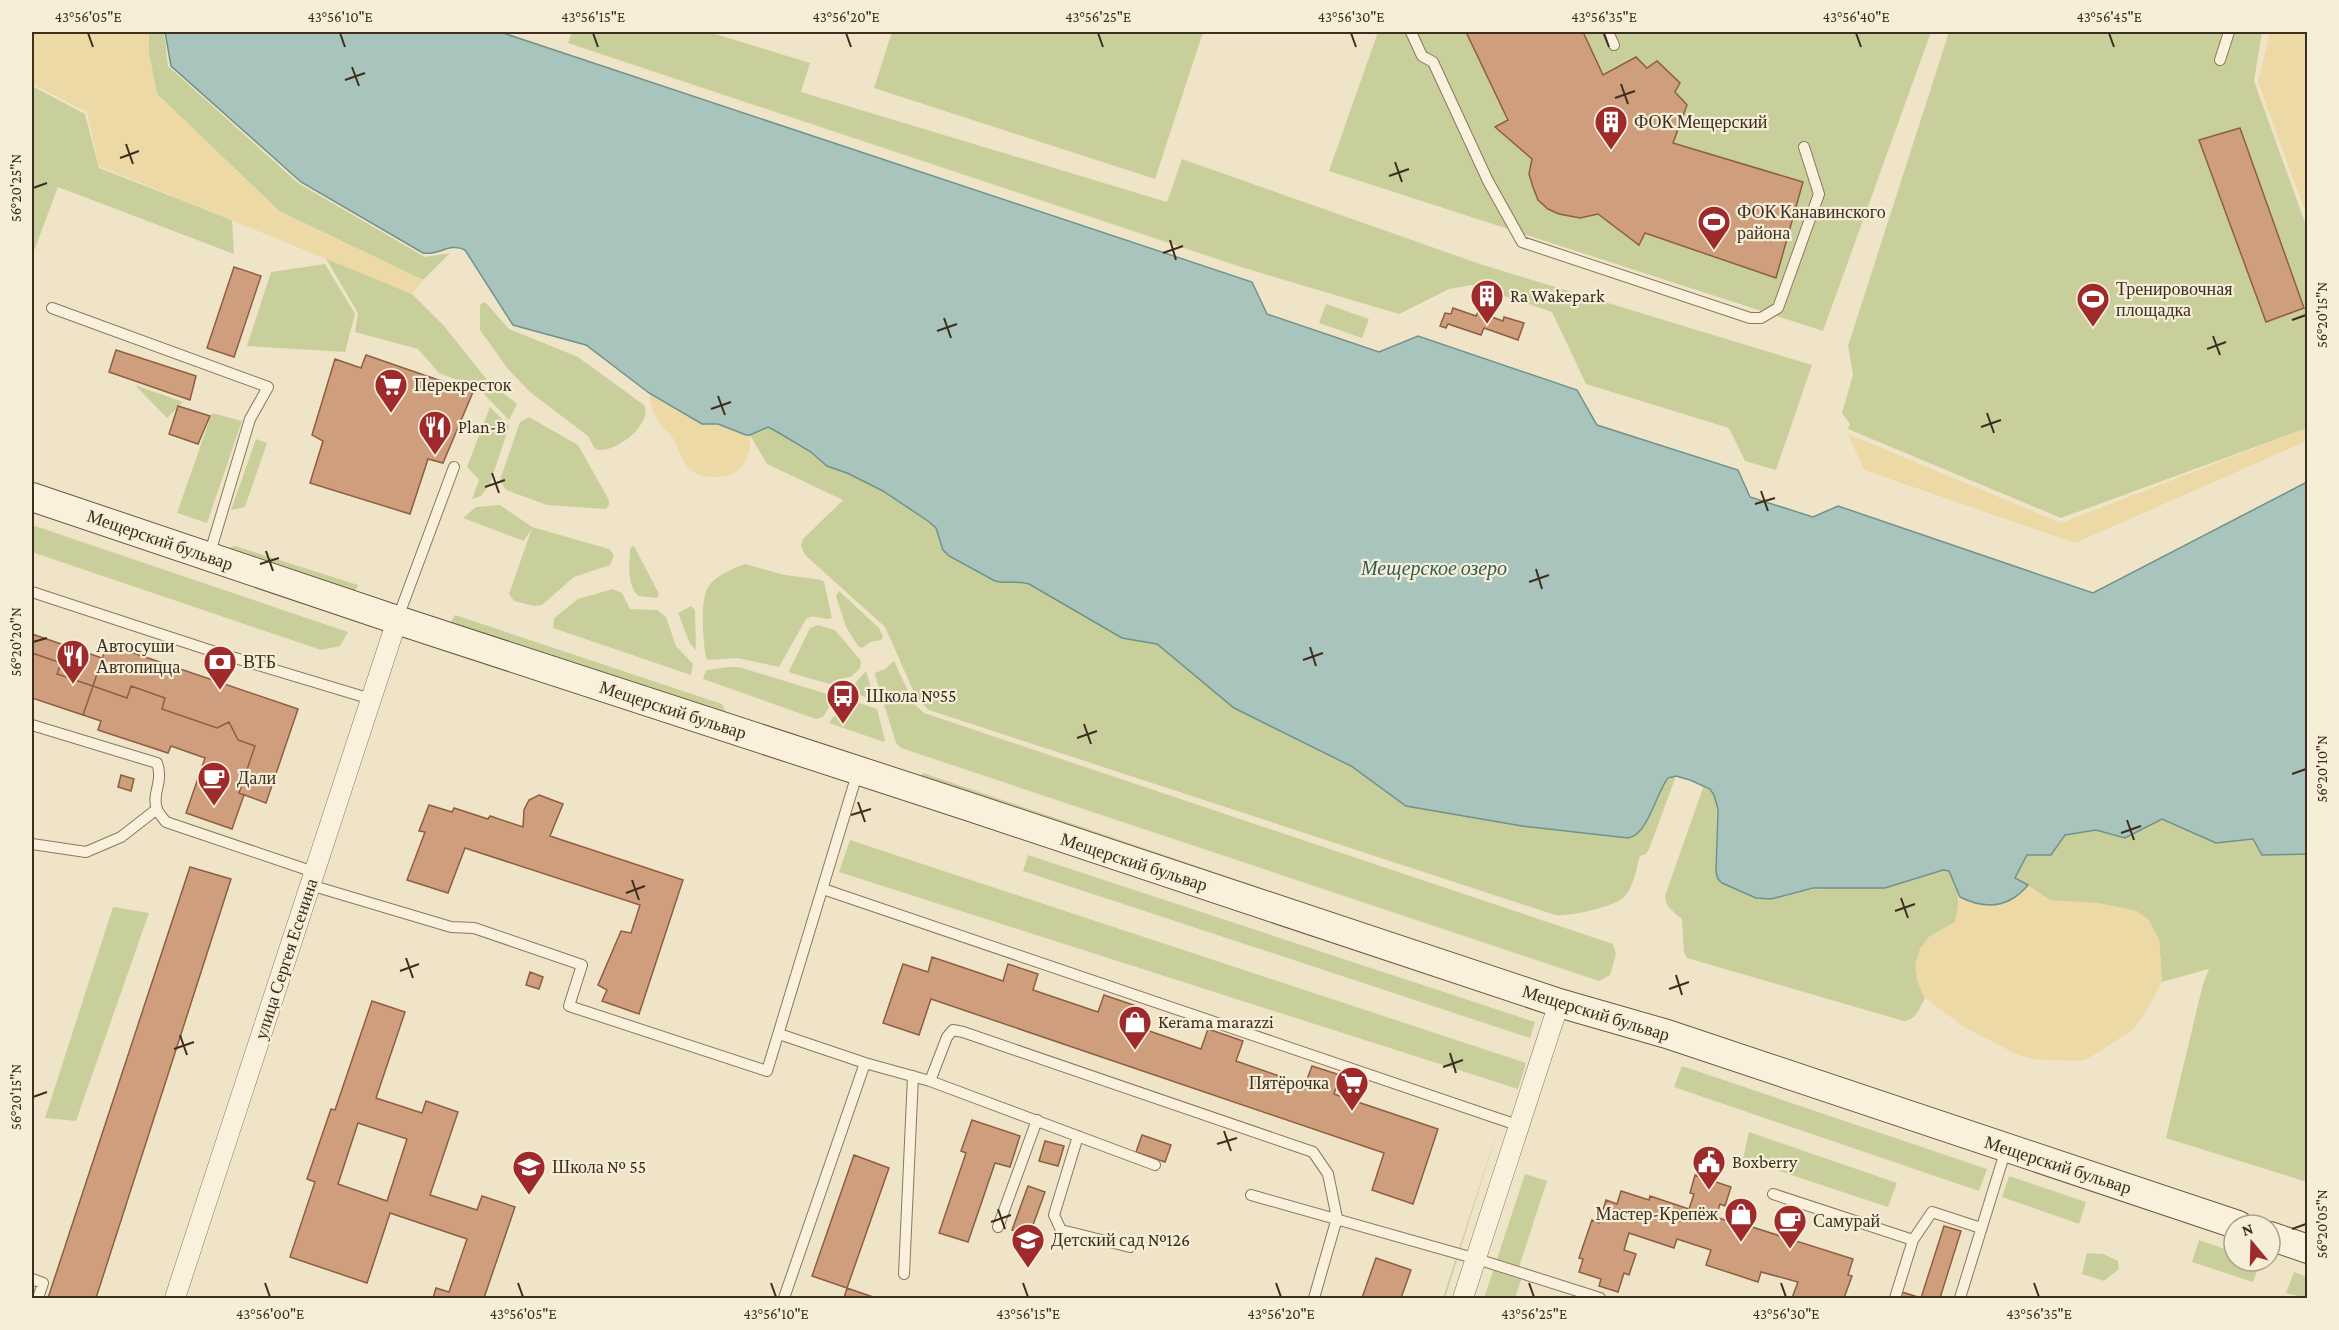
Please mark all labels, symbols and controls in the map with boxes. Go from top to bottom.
text: 43°56'05"E [54,9,122,25]
text: 43°56'10"E [307,9,373,25]
text: 43°56'15"E [561,9,625,25]
text: 43°56'20"E [812,9,880,25]
text: 43°56'25"E [1065,9,1131,25]
text: 43°56'30"E [1317,9,1385,25]
text: 43°56'35"E [1571,9,1637,25]
text: 43°56'40"E [1822,9,1890,25]
text: 43°56'45"E [2076,9,2142,25]
building icon: ФОК Мещерский [1593,104,1629,151]
place label: ФОК Мещерский [1634,112,1768,132]
text: 56°20'25"N [8,154,24,222]
place label: ФОК Канавинского района [1737,202,1886,243]
sports icon: ФОК Канавинского района [1696,204,1732,251]
building icon: Ra Wakepark [1469,278,1505,325]
place label: Тренировочная площадка [2116,279,2232,320]
sports icon: Тренировочная площадка [2075,281,2111,328]
text: 56°20'15"N [2314,282,2330,348]
place label: Ra Wakepark [1510,286,1605,306]
supermarket icon: Перекресток [373,367,409,414]
place label: Перекресток [414,375,512,395]
restaurant icon: Plan-B [417,409,453,456]
place label: Plan-B [458,417,506,437]
street label: Мещерский бульвар [84,506,236,574]
water label: Мещерское озеро [1360,557,1507,580]
text: 56°20'20"N [8,607,24,677]
place label: Автосуши Автопицца [96,636,180,677]
restaurant icon: Автосуши Автопицца [55,638,91,685]
bank icon: ВТБ [202,644,238,691]
place label: ВТБ [243,652,276,672]
street label: Мещерский бульвар [597,677,749,743]
bus stop icon: Школа №55 [825,678,861,725]
place label: Школа №55 [866,686,957,706]
text: 56°20'10"N [2314,735,2330,803]
cafe icon: Дали [196,760,232,807]
place label: Дали [237,768,276,788]
street label: Мещерский бульвар [1058,829,1210,895]
street label: улица Сергея Есенина [251,876,321,1042]
street label: Мещерский бульвар [1520,981,1672,1045]
shop icon: Kerama marazzi [1117,1004,1153,1051]
place label: Kerama marazzi [1158,1012,1274,1032]
text: 56°20'15"N [8,1064,24,1130]
supermarket icon: Пятёрочка [1334,1065,1370,1112]
place label: Пятёрочка [1249,1073,1329,1093]
street label: Мещерский бульвар [1982,1132,2134,1198]
public building icon: Boxberry [1691,1144,1727,1191]
school or university icon: Школа № 55 [511,1149,547,1196]
place label: Boxberry [1732,1152,1798,1172]
place label: Школа № 55 [552,1157,646,1177]
text: 56°20'05"N [2314,1189,2330,1259]
shop icon: Мастер-Крепёж [1723,1196,1759,1243]
cafe icon: Самурай [1772,1203,1808,1250]
place label: Мастер-Крепёж [1596,1204,1719,1224]
place label: Самурай [1813,1211,1880,1231]
north arrow [2222,1213,2282,1273]
text: N [2239,1219,2255,1239]
school or university icon: Детский сад №126 [1010,1222,1046,1269]
place label: Детский сад №126 [1051,1230,1190,1250]
text: 43°56'00"E [236,1306,304,1322]
text: 43°56'05"E [489,1306,557,1322]
text: 43°56'10"E [743,1306,809,1322]
text: 43°56'15"E [996,1306,1060,1322]
text: 43°56'20"E [1247,1306,1315,1322]
text: 43°56'25"E [1501,1306,1567,1322]
text: 43°56'30"E [1752,1306,1820,1322]
text: 43°56'35"E [2006,1306,2072,1322]

